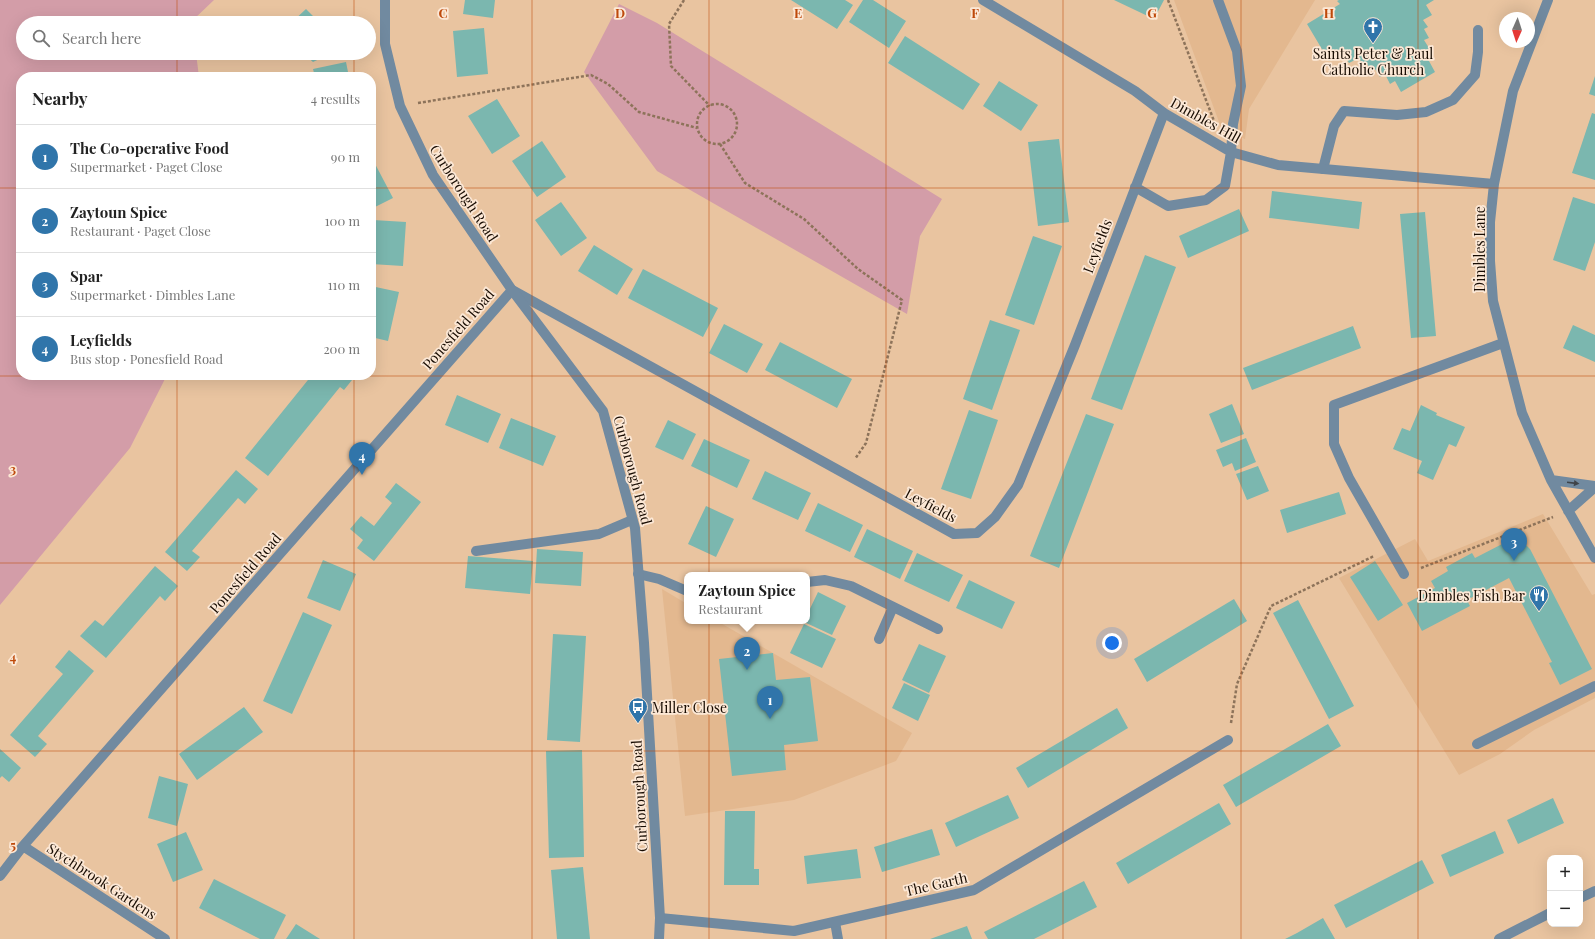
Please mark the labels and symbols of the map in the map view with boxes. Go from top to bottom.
text: C [438,4,448,21]
text: D [615,4,625,21]
text: E [794,4,802,21]
text: F [971,4,979,21]
text: G [1147,4,1157,21]
text: H [1324,4,1334,21]
north arrow [1499,12,1535,48]
church icon: Saints Peter & Paul Catholic Church [1362,16,1384,44]
place label: Saints Peter & Paul Catholic Church [1313,44,1433,79]
street label: Dimbles Hill [1167,93,1245,147]
street label: Curborough Road [426,141,502,245]
street label: Dimbles Lane [1470,206,1489,292]
street label: Leyfields [1078,216,1116,276]
street label: Ponesfield Road [418,285,498,373]
street label: Curborough Road [609,413,657,527]
pin: 4 [349,442,375,475]
text: 3 [10,460,16,477]
one-way arrow [1567,480,1579,486]
street label: Leyfields [902,483,960,527]
pin: 3 [1501,528,1527,561]
street label: Ponesfield Road [205,529,285,617]
restaurant icon: Dimbles Fish Bar [1528,584,1550,612]
place label: Dimbles Fish Bar [1418,586,1526,605]
your location [1102,633,1122,653]
pin: 2 [734,637,760,670]
text: 4 [10,648,17,665]
pin: 1 [757,686,783,719]
bus stop icon: Miller Close [627,696,649,724]
place label: Miller Close [652,698,727,717]
street label: Curborough Road [627,740,651,852]
text: 5 [10,836,16,853]
street label: Stychbrook Gardens [44,838,160,924]
street label: The Garth [903,867,970,900]

